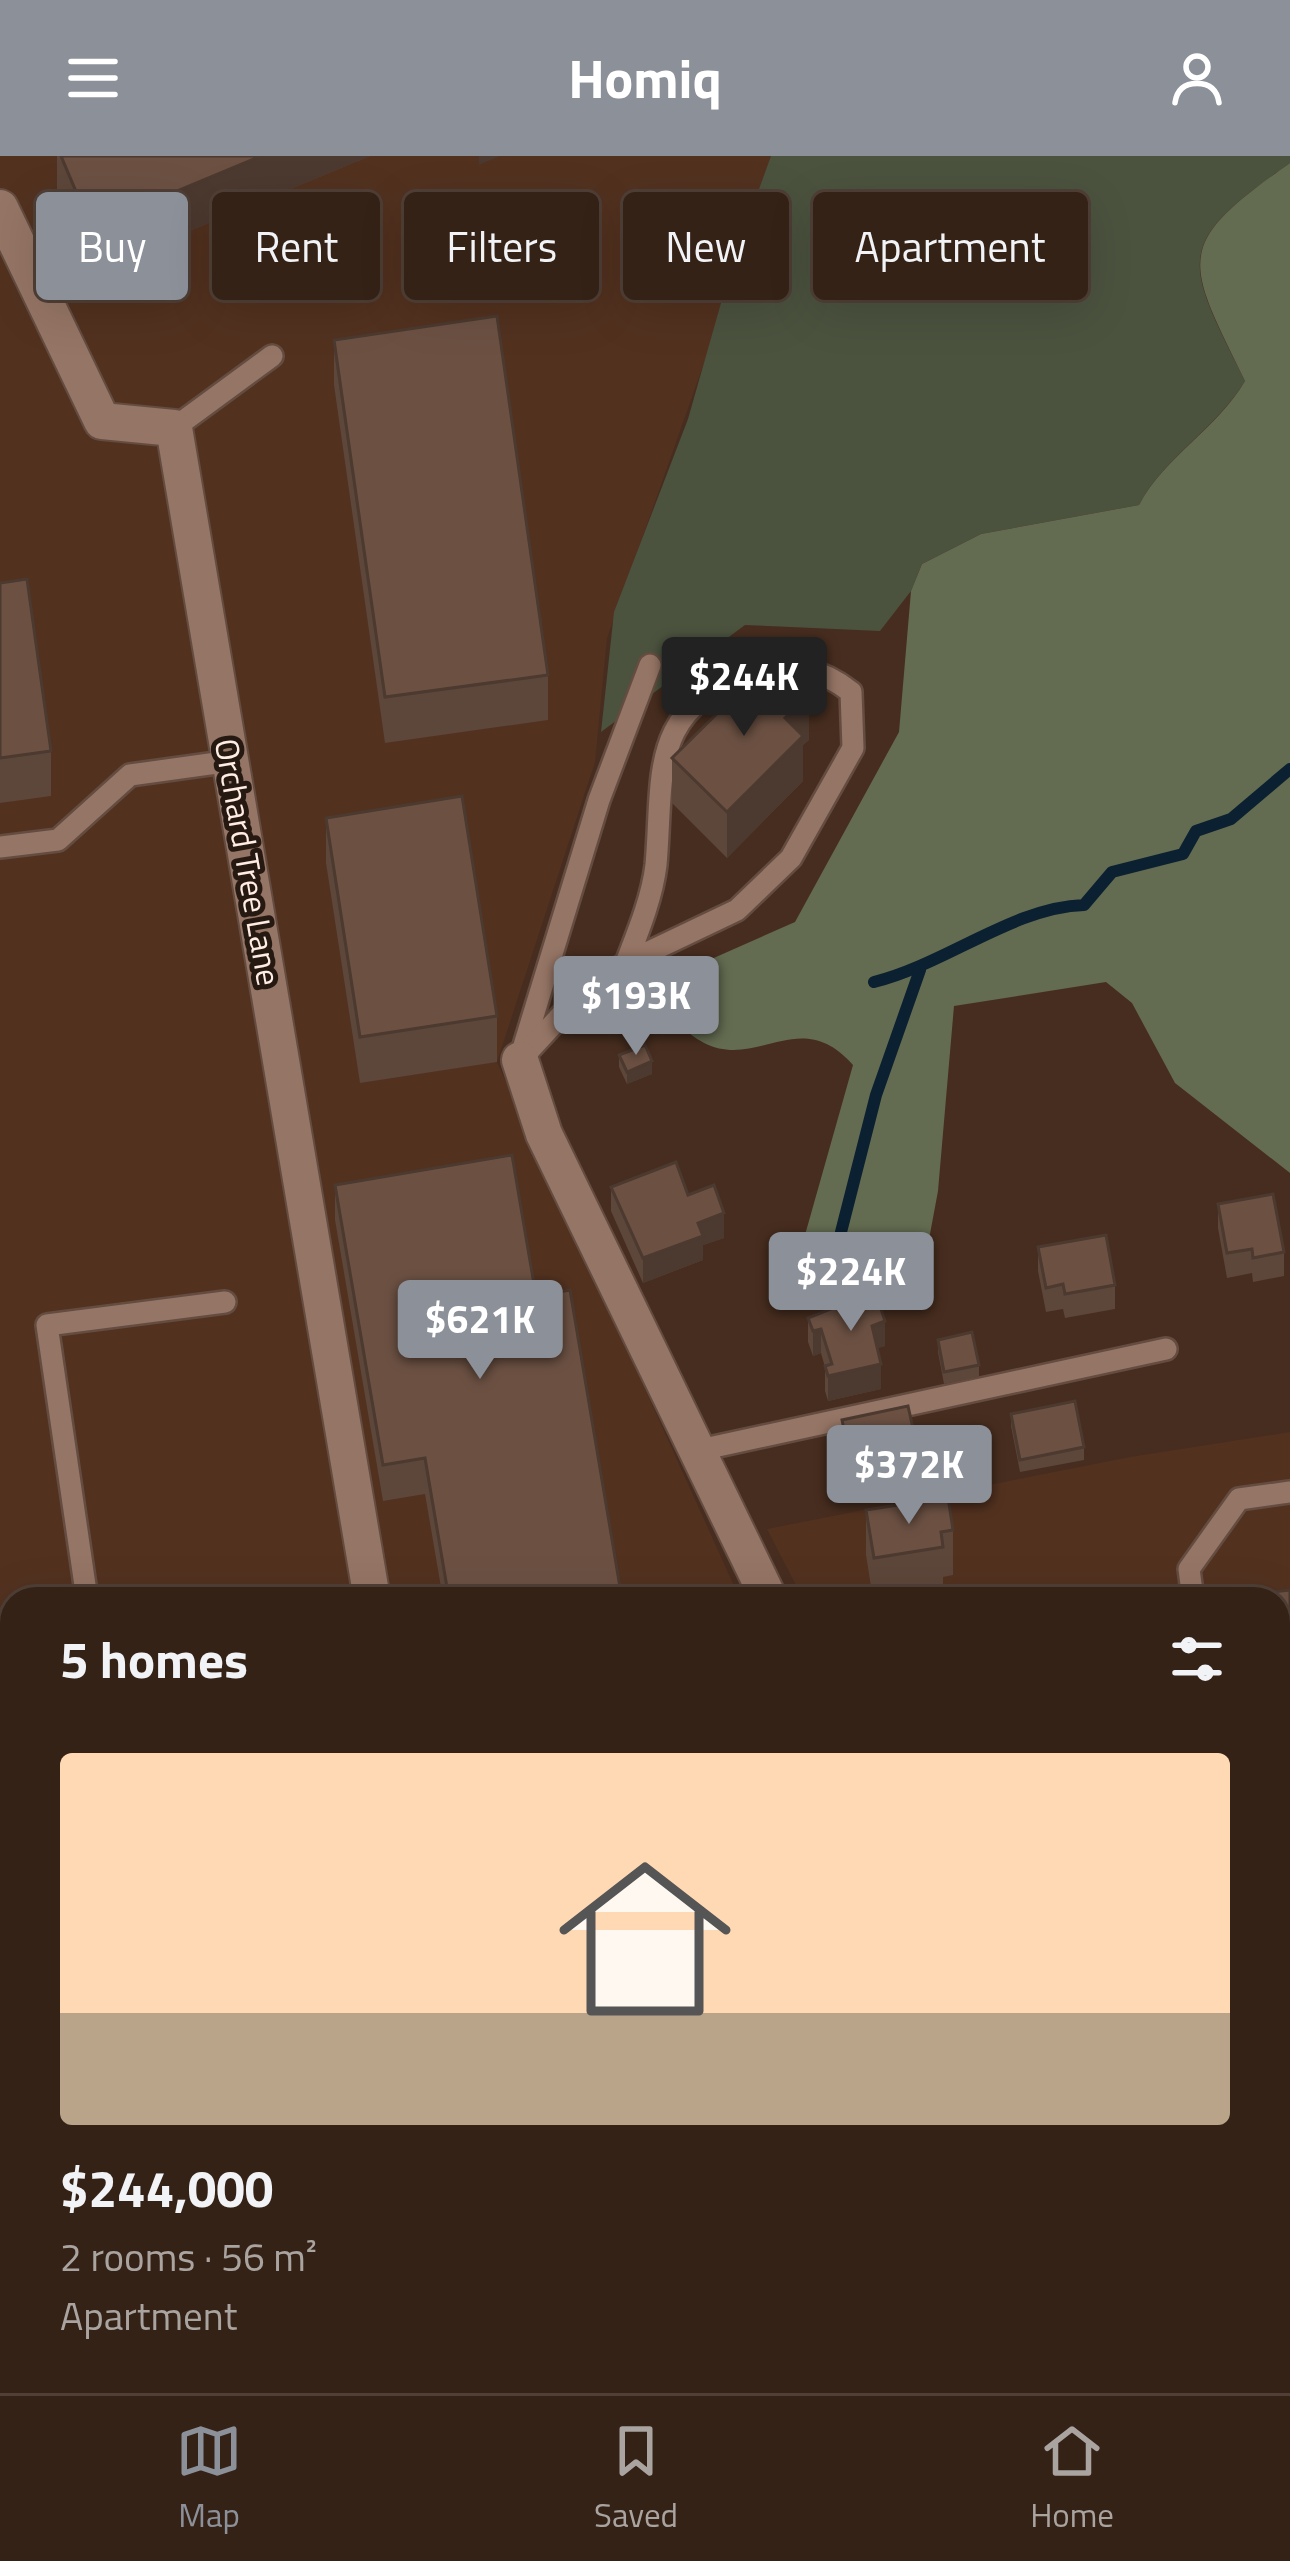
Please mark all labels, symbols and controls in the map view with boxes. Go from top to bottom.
text: Homiq [568,37,722,119]
icon: menu [60,45,126,111]
icon: person [1164,45,1230,111]
chip: Buy [36,192,188,300]
chip: Rent [212,192,380,300]
chip: Filters [404,192,599,300]
chip: New [623,192,789,300]
chip: Apartment [813,192,1088,300]
pin: $244K [660,637,828,739]
text: $244K [689,646,799,705]
street label: Orchard Tree Lane [202,734,294,990]
pin: $193K [552,956,720,1058]
text: $193K [581,965,691,1024]
pin: $224K [767,1232,935,1334]
text: $224K [796,1241,906,1300]
pin: $621K [396,1280,564,1382]
text: $621K [425,1289,535,1348]
pin: $372K [825,1425,993,1527]
text: $372K [854,1434,964,1493]
text: 5 homes [60,1620,248,1698]
icon: filters [1164,1626,1230,1692]
icon: home [537,1831,753,2047]
text: $244,000 [60,2149,273,2227]
text: 2 rooms · 56 m² [60,2227,317,2286]
text: Apartment [60,2286,237,2345]
tab: Map [176,2418,242,2540]
tab: Saved [594,2418,678,2540]
tab: Home [1030,2418,1114,2540]

